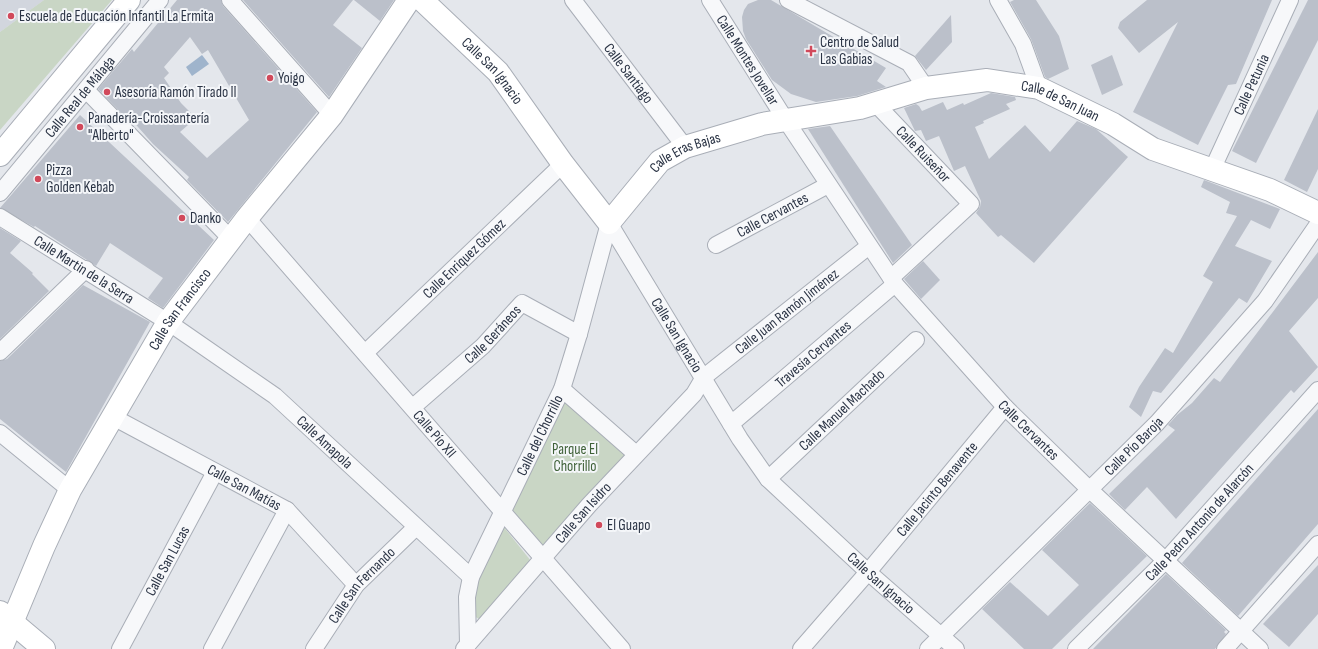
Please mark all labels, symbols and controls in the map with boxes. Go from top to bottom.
place label: Escuela de Educación Infantil La Ermita [19,7,214,26]
marker: Escuela de Educación Infantil La Ermita [6,11,16,21]
street label: Calle Montes Jovellar [712,12,783,110]
street label: Calle San Ignacio [457,33,527,108]
place label: Centro de Salud Las Gabias [820,33,899,69]
street label: Calle Santiago [599,40,657,107]
marker: Centro de Salud Las Gabias [805,45,817,57]
street label: Calle Petunia [1229,51,1274,118]
street label: Calle Real de Málaga [41,52,120,142]
place label: Yoigo [278,69,305,88]
marker: Yoigo [265,73,275,83]
street label: Calle de San Juan [1020,76,1102,126]
place label: Asesoría Ramón Tirado II [114,83,237,102]
marker: Asesoría Ramón Tirado II [102,87,112,97]
place label: Panadería-Croissantería "Alberto" [88,109,210,145]
marker: Panadería-Croissantería "Alberto" [75,122,85,132]
street label: Calle Ruiseñor [892,122,955,187]
street label: Calle Eras Bajas [645,128,723,177]
place label: Pizza Golden Kebab [46,161,114,197]
marker: Pizza Golden Kebab [33,174,43,184]
street label: Calle Cervantes [734,188,812,242]
place label: Danko [190,209,221,228]
marker: Danko [177,213,187,223]
street label: Calle Enriquez Gómez [419,214,510,303]
street label: Calle Martin de la Serra [30,231,137,308]
street label: Calle Juan Ramón Jiménez [731,264,843,359]
street label: Calle San Francisco [145,265,215,354]
street label: Calle San Ignacio [647,294,706,376]
street label: Calle Geráneos [460,301,526,368]
street label: Travesía Cervantes [771,316,855,392]
street label: Calle Manuel Machado [795,365,889,455]
street label: Calle del Chorrillo [512,392,568,479]
street label: Calle Cervantes [993,396,1063,465]
street label: Calle Pío XII [408,406,460,462]
street label: Calle Amapola [292,412,357,473]
street label: Calle Pío Baroja [1100,413,1168,480]
street label: Calle Jacinto Benavente [892,438,982,541]
park label: Parque El Chorrillo [552,440,598,476]
street label: Calle San Matías [204,460,284,515]
street label: Calle Pedro Antonio de Alarcón [1141,460,1258,585]
street label: Calle San Isidro [551,478,616,547]
place label: El Guapo [607,516,650,535]
marker: El Guapo [594,520,604,530]
street label: Calle San Lucas [141,523,194,599]
street label: Calle San Fernando [324,543,400,627]
street label: Calle San Ignacio [843,548,918,618]

